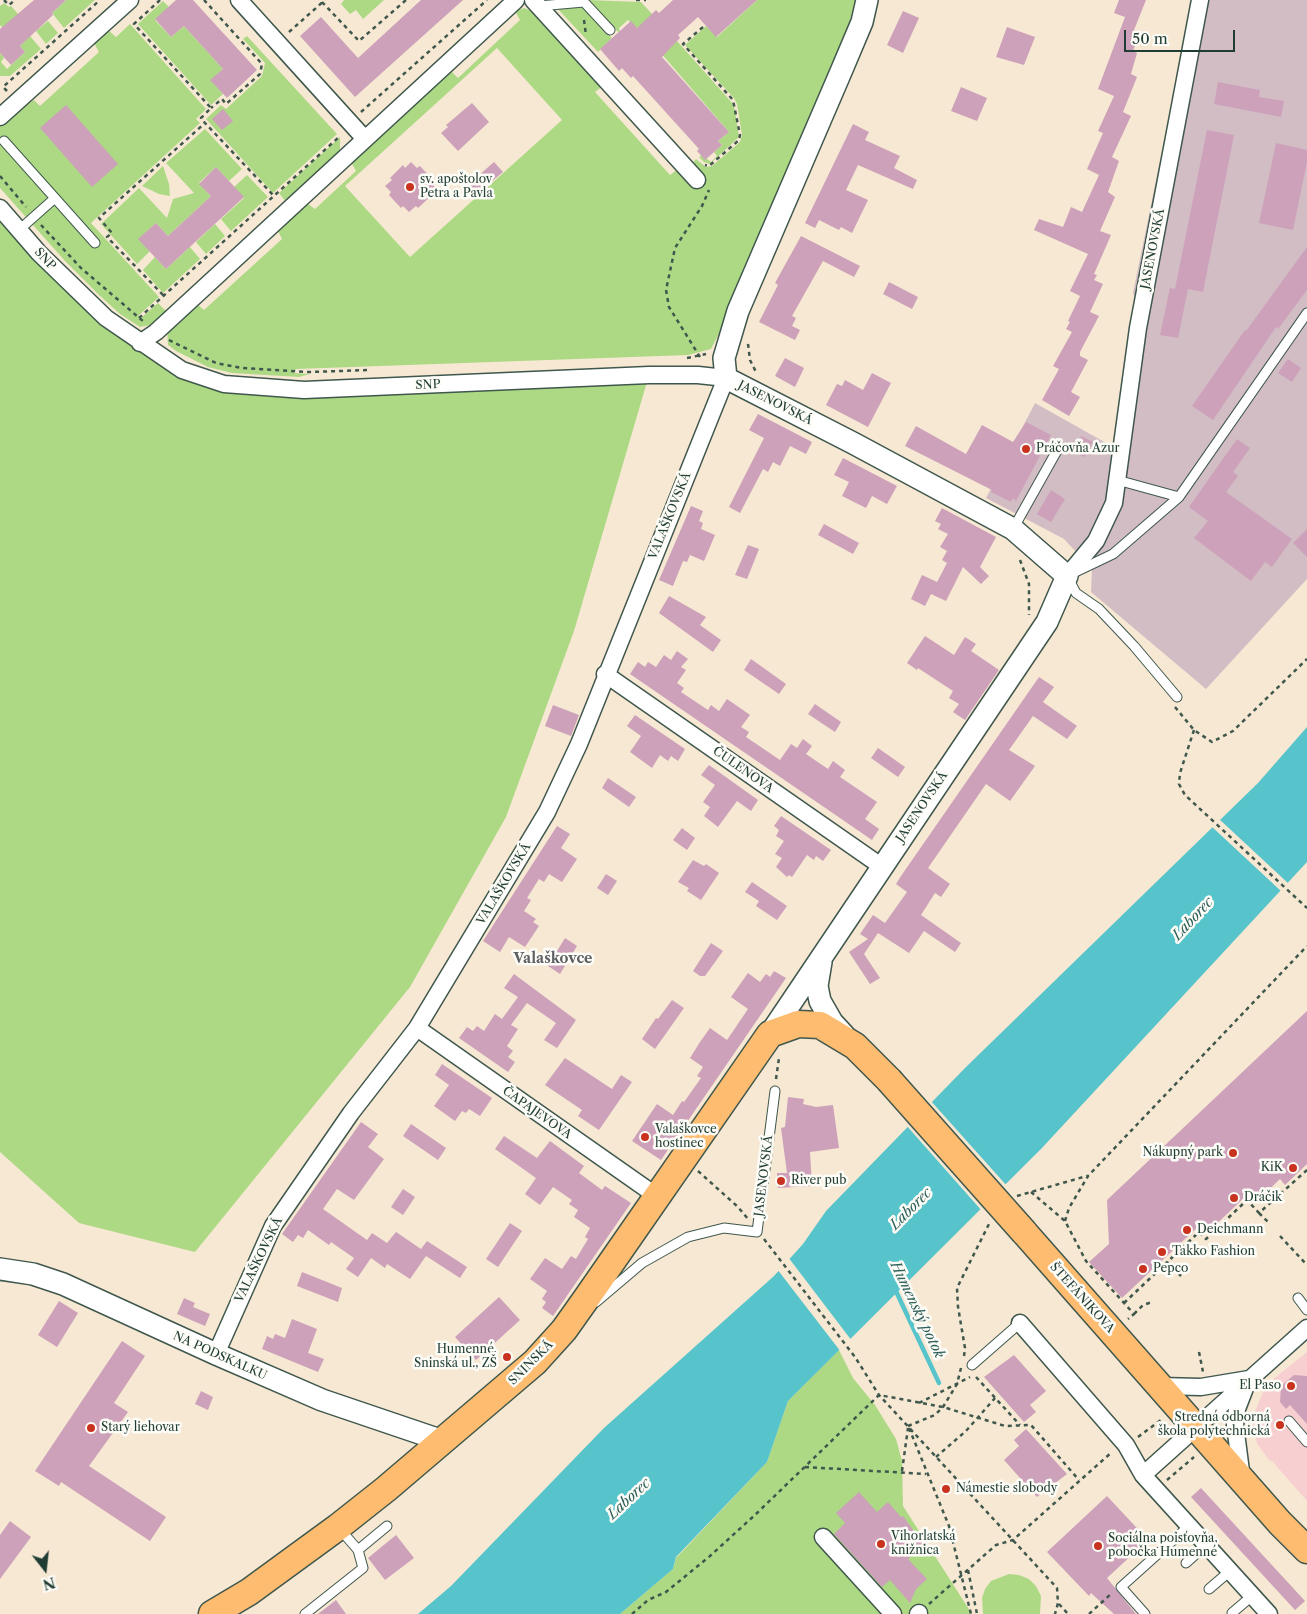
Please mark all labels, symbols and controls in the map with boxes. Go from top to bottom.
scale bar [1127,20,1238,52]
text: 50 m [1132,29,1168,48]
place label: sv. apoštolov Petra a Pavla [420,173,493,201]
marker: sv. apoštolov Petra a Pavla [404,181,416,193]
street label: JASENOVSKÁ [1138,207,1168,291]
street label: SNP [31,245,59,273]
street label: SNP [415,377,441,393]
street label: JASENOVSKÁ [735,378,815,428]
place label: Práčovňa Azur [1036,442,1120,456]
marker: Práčovňa Azur [1020,443,1032,455]
street label: VALAŠKOVSKÁ [646,470,694,562]
street label: ČULENOVA [710,744,776,796]
street label: JASENOVSKÁ [893,769,951,845]
street label: VALAŠKOVSKÁ [474,841,534,927]
water label: Laborec [1169,894,1217,944]
district label: Valaškovce [514,951,592,967]
street label: ČAPAJEVOVA [500,1084,574,1142]
place label: Valaškovce hostinec [655,1123,717,1151]
marker: Valaškovce hostinec [639,1131,651,1143]
street label: JASENOVSKÁ [752,1134,776,1218]
place label: Nákupný park [1143,1146,1223,1160]
marker: Nákupný park [1227,1147,1239,1159]
place label: KiK [1261,1161,1283,1175]
marker: KiK [1287,1162,1299,1174]
place label: River pub [791,1174,846,1188]
marker: River pub [775,1175,787,1187]
water label: Laborec [887,1185,935,1233]
place label: Dráčik [1244,1191,1282,1205]
marker: Dráčik [1228,1192,1240,1204]
street label: VALAŠKOVSKÁ [232,1215,286,1305]
place label: Deichmann [1197,1223,1263,1237]
marker: Deichmann [1181,1224,1193,1236]
place label: Takko Fashion [1172,1245,1255,1259]
marker: Takko Fashion [1156,1246,1168,1258]
water label: Humenský potok [886,1259,948,1361]
street label: ŠTEFÁNIKOVA [1047,1260,1117,1336]
place label: Pepco [1153,1262,1188,1276]
marker: Pepco [1137,1263,1149,1275]
street label: NA PODSKALKU [171,1329,269,1383]
street label: SNINSKÁ [506,1338,556,1388]
place label: Humenné, Sninská ul., ZŠ [414,1343,497,1371]
marker: Humenné, Sninská ul., ZŠ [501,1351,513,1363]
place label: El Paso [1239,1379,1281,1393]
marker: El Paso [1285,1380,1297,1392]
place label: Stredná odborná škola polytechnická [1158,1411,1270,1439]
marker: Stredná odborná škola polytechnická [1274,1419,1286,1431]
place label: Starý liehovar [101,1421,180,1435]
marker: Starý liehovar [85,1422,97,1434]
water label: Laborec [604,1475,654,1523]
place label: Námestie slobody [956,1482,1057,1496]
marker: Námestie slobody [940,1483,952,1495]
place label: Vihorlatská knižnica [891,1530,956,1558]
place label: Sociálna poisťovňa, pobočka Humenné [1108,1532,1218,1560]
marker: Vihorlatská knižnica [875,1538,887,1550]
marker: Sociálna poisťovňa, pobočka Humenné [1092,1540,1104,1552]
north arrow [20,1544,70,1594]
text: N [41,1573,57,1594]

